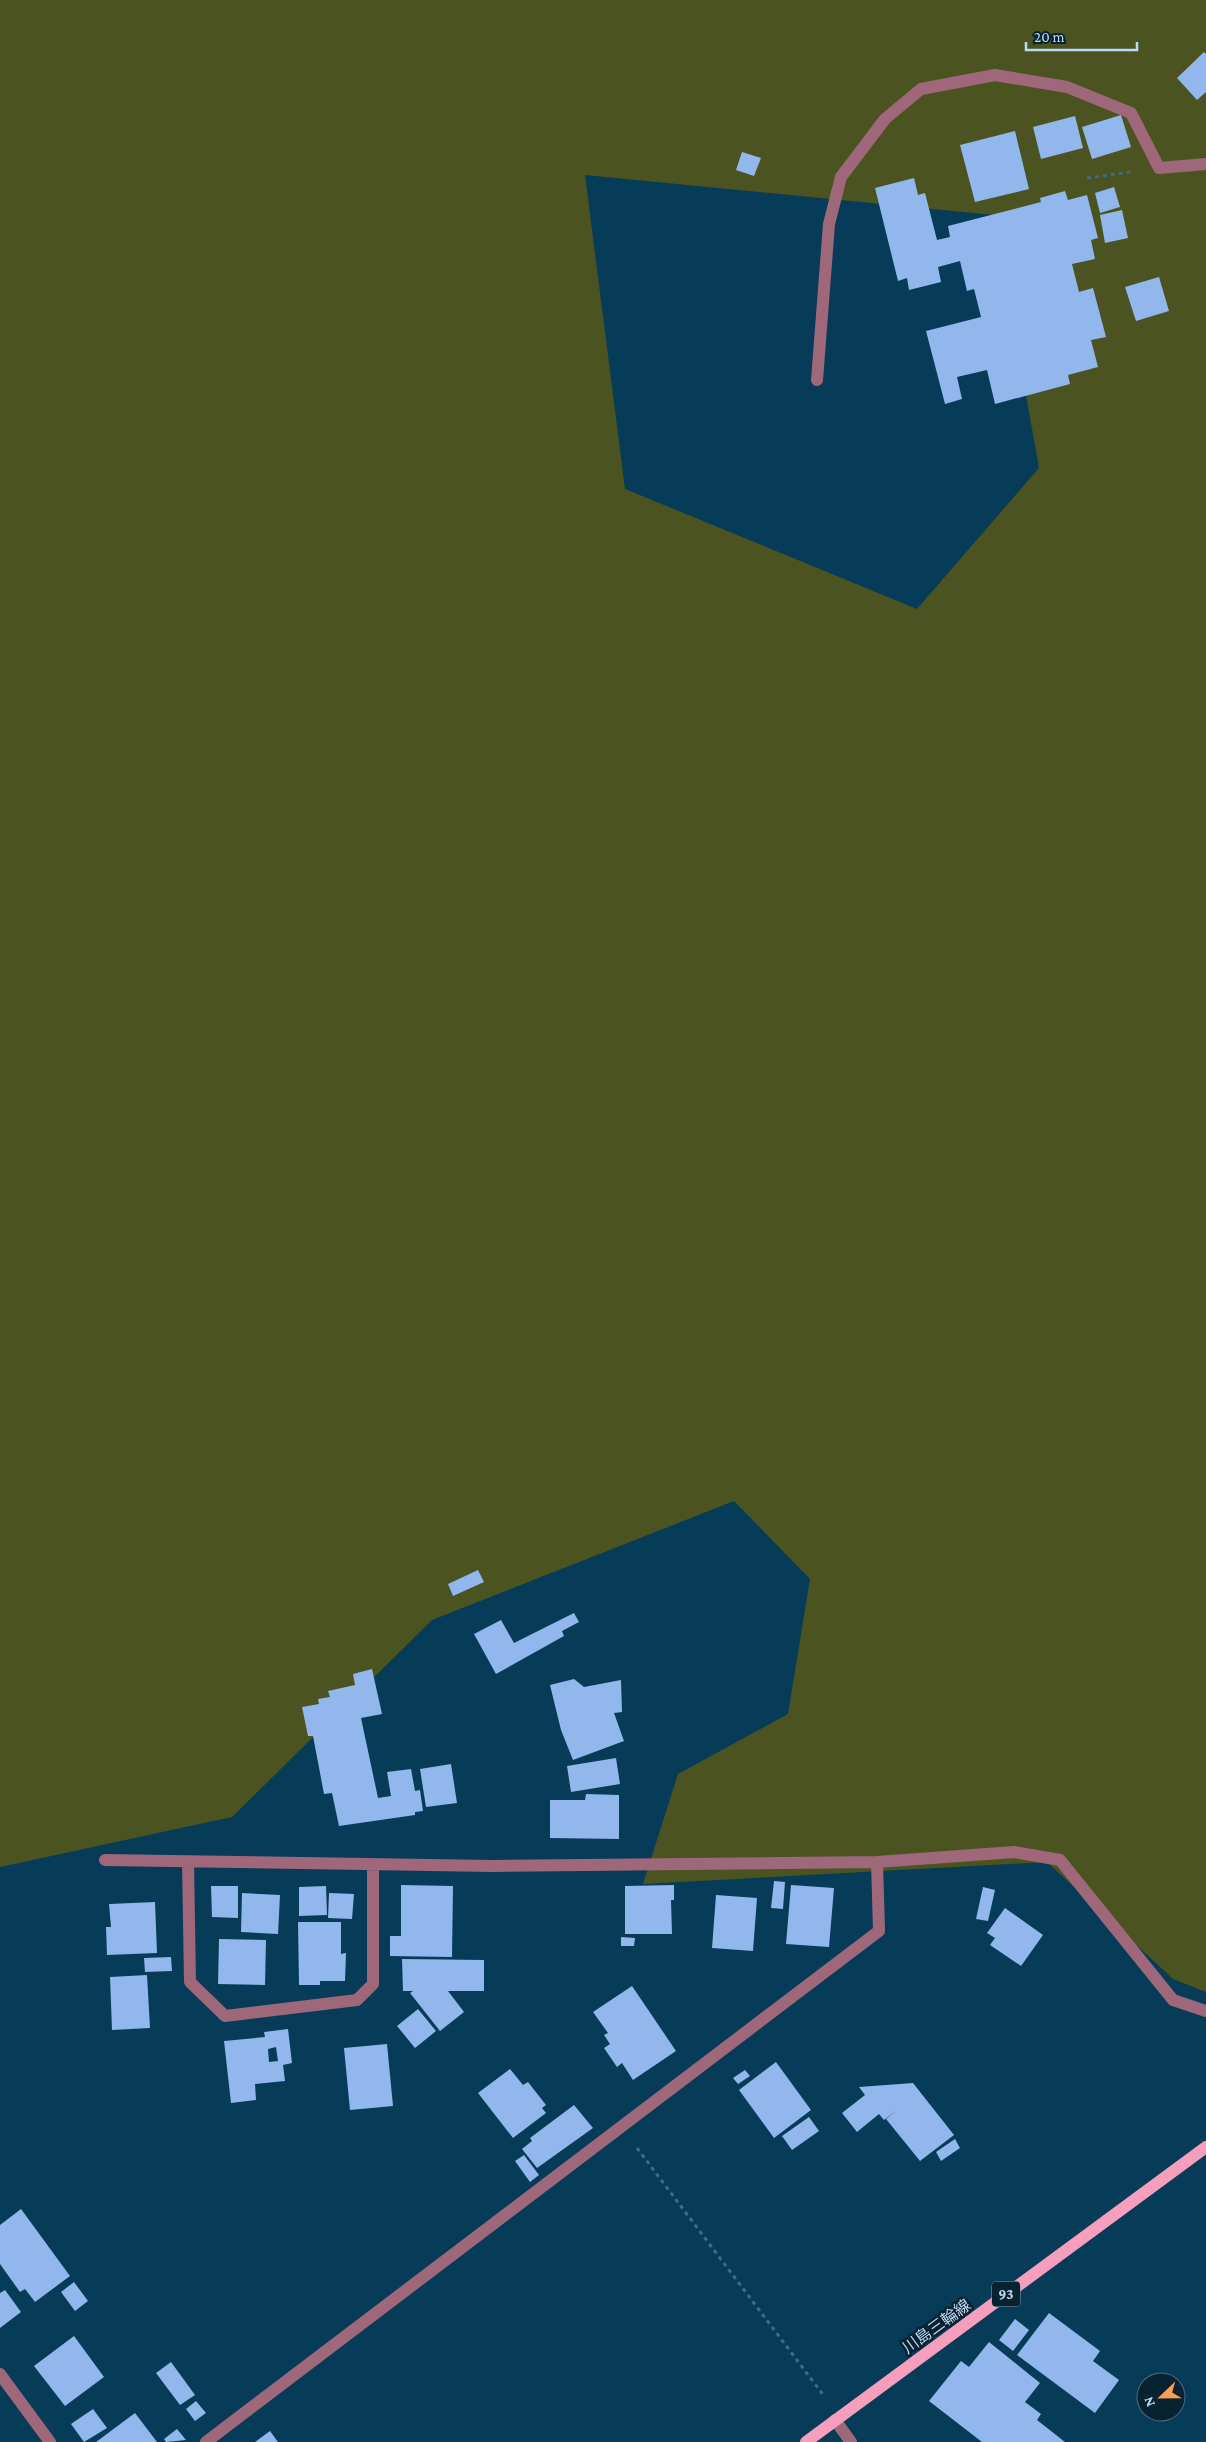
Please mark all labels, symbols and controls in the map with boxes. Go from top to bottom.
scale bar [1026,20,1137,52]
text: 20 m [1034,29,1065,45]
road number: 93 [992,2282,1020,2306]
street label: 川島三輪線 [899,2296,974,2357]
north arrow [1136,2372,1186,2422]
text: N [1140,2394,1158,2409]

